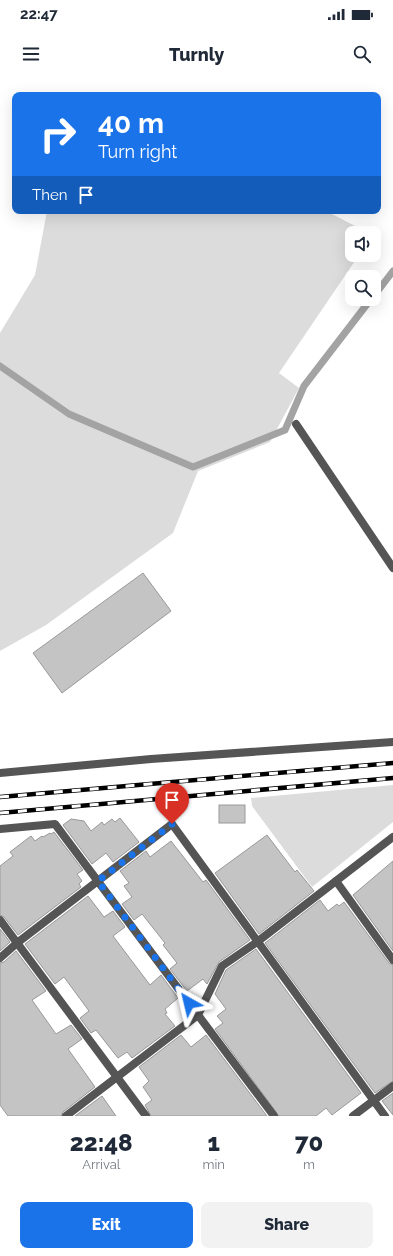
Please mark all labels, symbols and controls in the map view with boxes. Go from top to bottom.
text: 22:47 [20,5,58,23]
icon: menu [20,43,42,65]
icon: search [351,43,373,65]
text: Turnly [169,44,224,65]
text: 40 m [98,107,164,140]
icon: right [32,108,84,160]
text: Turn right [98,141,177,162]
icon: arrive [75,184,97,206]
text: Then [32,186,67,204]
map controls [345,226,381,306]
button: sound [345,226,381,262]
button: search [345,270,381,306]
pin [155,783,189,824]
icon: arrive [161,789,183,811]
position arrow [168,982,210,1024]
text: 22:48 [70,1128,133,1157]
text: 1 [207,1128,220,1157]
text: 70 [295,1128,323,1157]
text: Arrival [82,1157,120,1172]
text: min [202,1157,225,1172]
text: m [303,1157,315,1172]
button: Exit [20,1202,193,1248]
button: Share [201,1202,373,1248]

